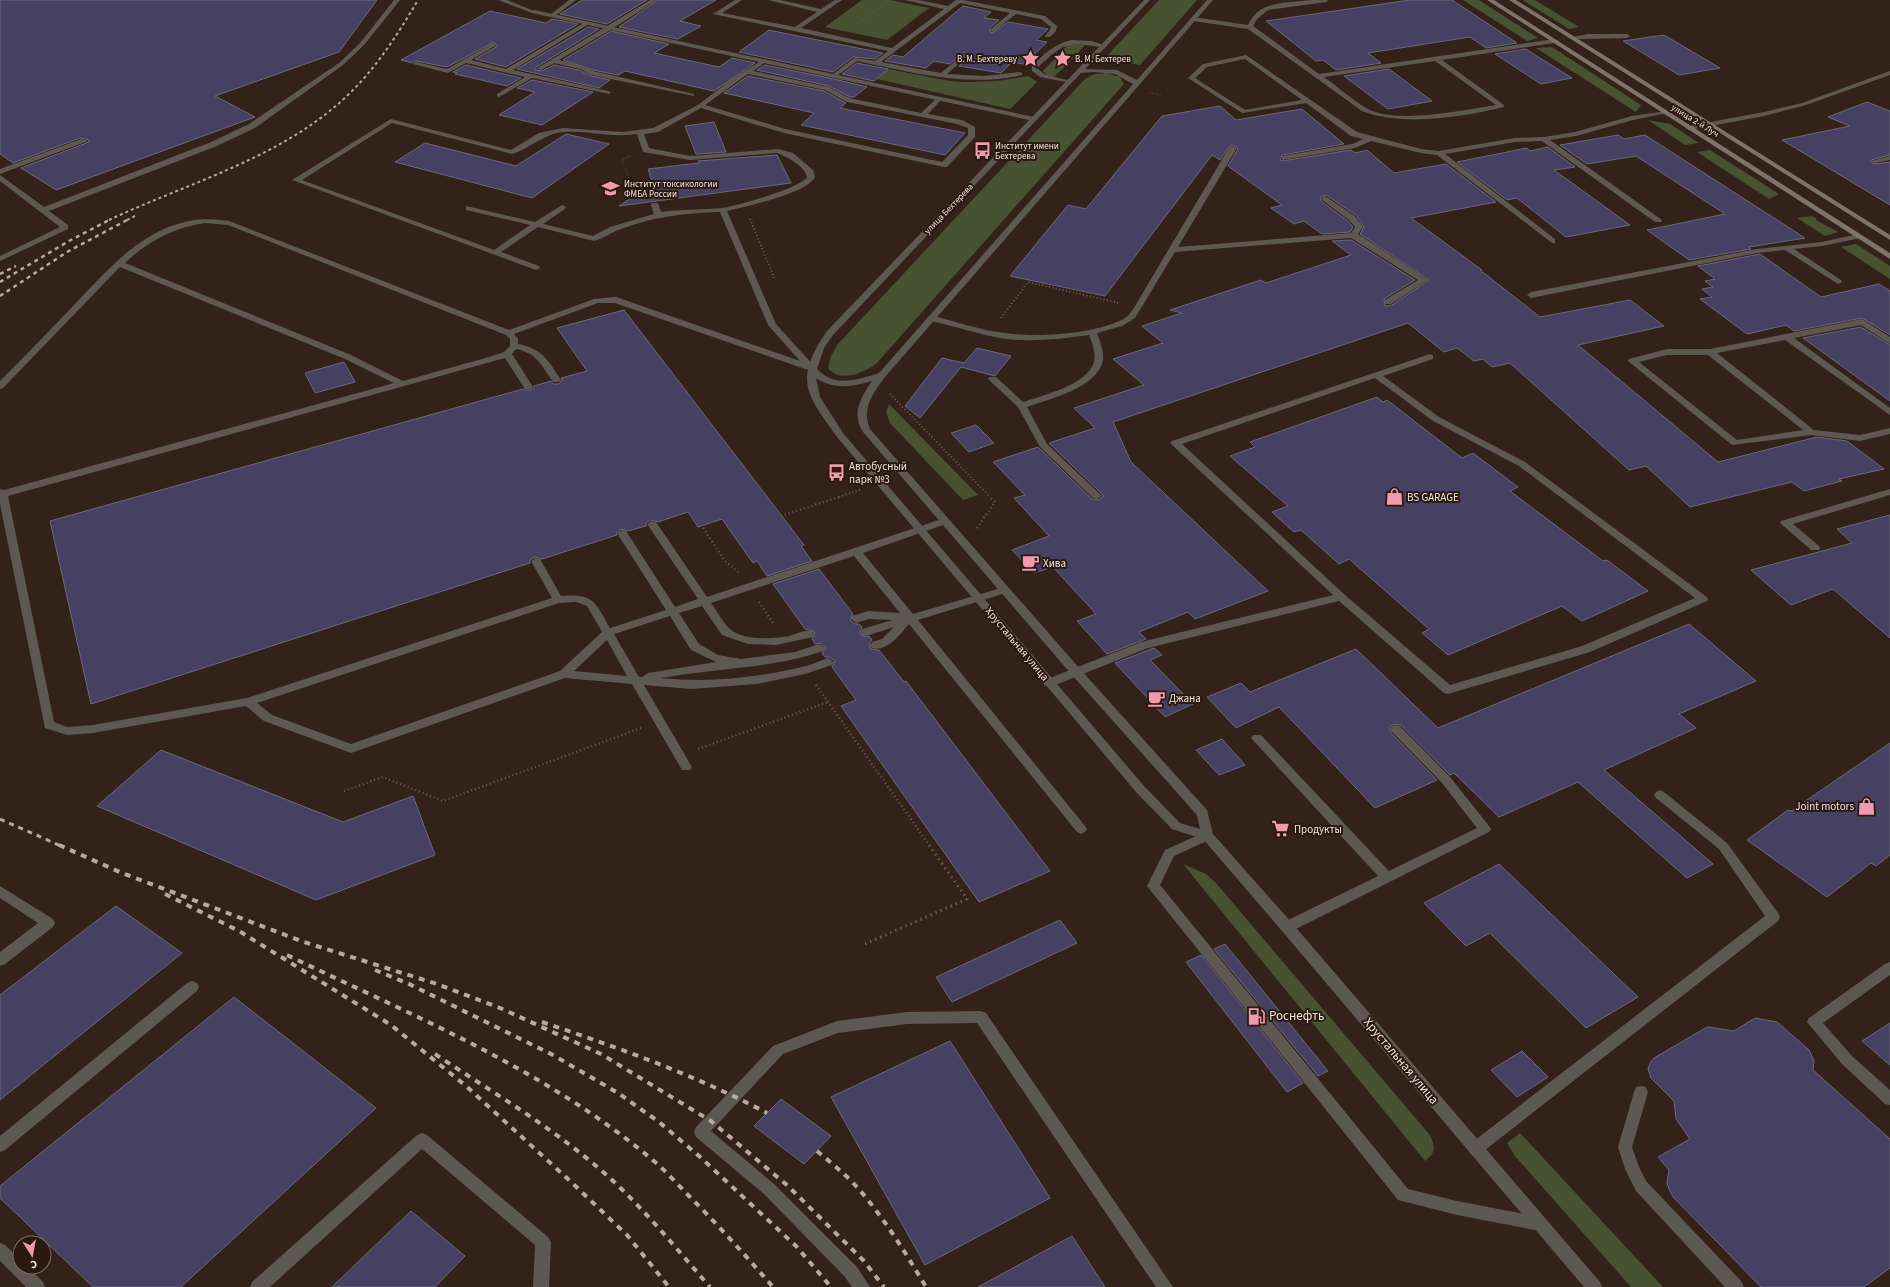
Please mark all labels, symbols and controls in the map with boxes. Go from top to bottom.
place icon: В. М. Бехтереву [1020,49,1040,69]
place icon: В. М. Бехтерев [1052,49,1072,69]
place label: В. М. Бехтереву [957,53,1018,66]
place label: В. М. Бехтерев [1075,53,1131,66]
street label: улица 2-й Луч [1669,101,1721,141]
place label: Институт имени Бехтерева [995,140,1059,163]
bus stop icon: Институт имени Бехтерева [972,141,992,161]
place label: Институт токсикологии ФМБА России [624,178,718,201]
school or university icon: Институт токсикологии ФМБА России [601,179,621,199]
street label: улица Бехтерева [921,181,977,237]
place label: Автобусный парк №3 [849,459,907,487]
bus stop icon: Автобусный парк №3 [826,462,846,482]
shop icon: BS GARAGE [1384,487,1404,507]
place label: BS GARAGE [1407,490,1459,505]
cafe icon: Хива [1020,553,1040,573]
place label: Хива [1043,556,1066,571]
street label: Хрустальная улица [982,604,1052,684]
cafe icon: Джана [1146,688,1166,708]
place label: Джана [1169,691,1201,706]
shop icon: Joint motors [1857,796,1877,816]
place label: Joint motors [1795,799,1854,814]
supermarket icon: Продукты [1271,819,1291,839]
place label: Продукты [1294,822,1342,837]
fuel station icon: Роснефть [1246,1006,1266,1026]
place label: Роснефть [1269,1007,1324,1025]
street label: Хрустальная улица [1359,1014,1443,1108]
north arrow [12,1235,52,1275]
text: С [29,1256,38,1272]

